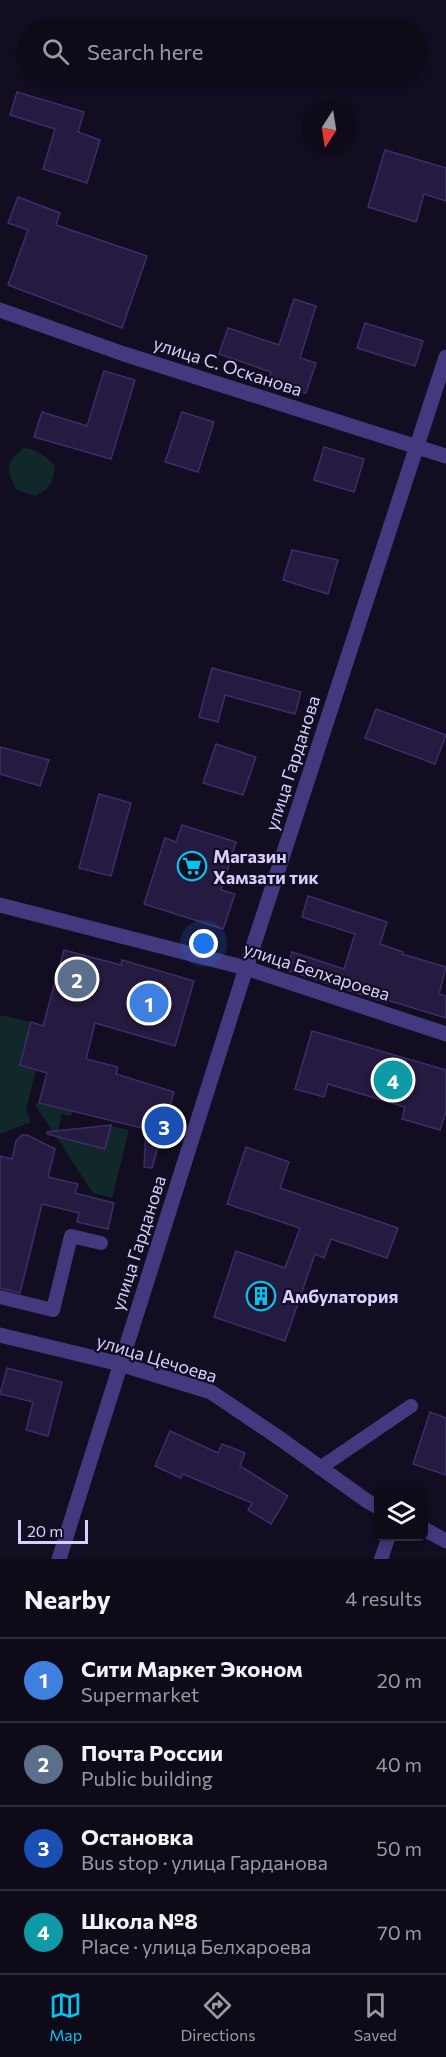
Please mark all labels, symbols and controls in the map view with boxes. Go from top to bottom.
search box [18,18,428,84]
icon: search [39,35,72,68]
text: Search here [87,38,203,65]
north arrow [302,102,356,156]
street label: улица С. Осканова [151,332,305,400]
street label: улица Гарданова [260,693,324,833]
place label: Магазин Хамзати тик [213,845,319,888]
supermarket icon: Магазин Хамзати тик [176,850,208,882]
your location [189,929,218,958]
street label: улица Белхароева [241,937,393,1005]
pin: 2 [58,956,97,1002]
pin: 1 [130,980,168,1026]
pin: 4 [374,1058,412,1102]
pin: 3 [144,1104,184,1148]
street label: улица Гарданова [106,1173,170,1313]
building icon: Амбулатория [245,1280,277,1312]
place label: Амбулатория [282,1285,398,1307]
street label: улица Цечоева [94,1329,220,1387]
map controls [374,1487,428,1541]
button: layers [374,1487,428,1541]
scale bar [18,1517,88,1544]
text: 20 m [27,1521,63,1540]
text: Nearby [24,1583,111,1614]
text: 4 results [345,1586,422,1610]
text: Сити Маркет Эконом [81,1655,303,1682]
text: 1 [39,1668,48,1692]
text: 20 m [377,1668,422,1692]
text: Supermarket [81,1682,199,1706]
text: Почта России [81,1739,223,1766]
text: 2 [38,1752,49,1776]
text: 40 m [376,1752,422,1776]
text: Public building [81,1766,213,1790]
text: Остановка [81,1823,194,1850]
text: 3 [38,1836,49,1860]
text: 50 m [376,1836,422,1860]
text: Bus stop · улица Гарданова [81,1850,328,1874]
text: Школа №8 [81,1907,198,1934]
text: 4 [37,1920,50,1944]
text: 70 m [377,1920,422,1944]
text: Place · улица Белхароева [81,1934,311,1958]
tab: Map [49,1989,82,2044]
tab: Directions [180,1989,255,2044]
tab: Saved [354,1989,397,2044]

